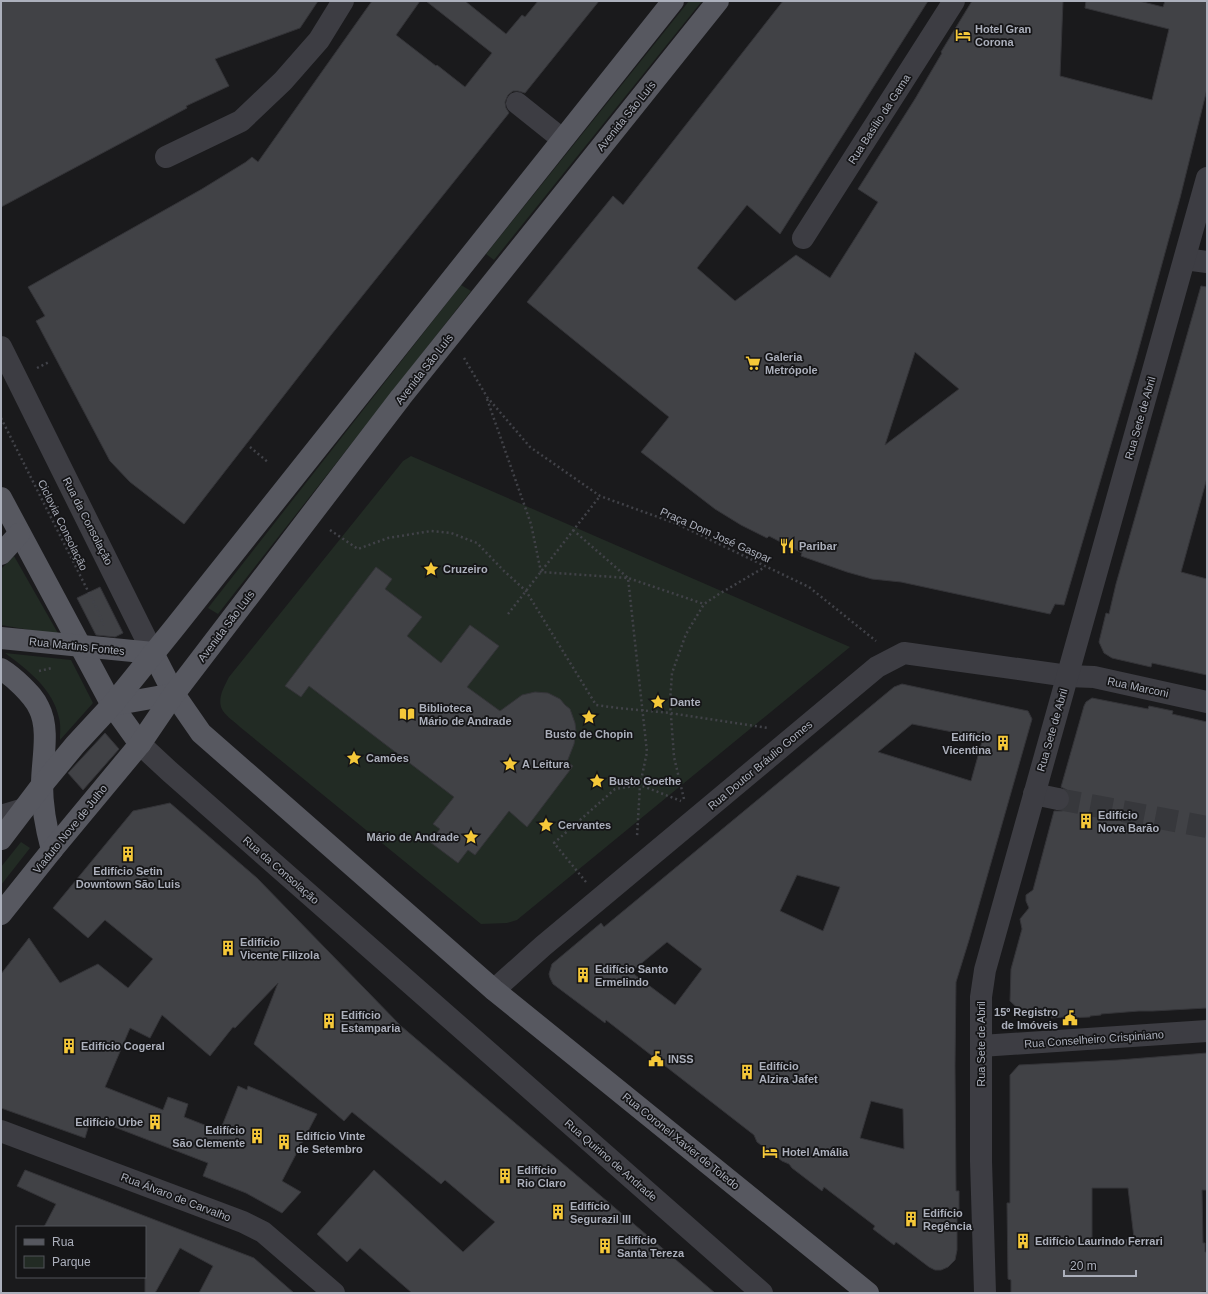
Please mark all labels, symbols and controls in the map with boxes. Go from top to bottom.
place label: Hotel Gran Corona [975,23,1032,48]
hotel icon: Hotel Gran Corona [954,26,972,44]
street label: Rua Basílio da Gama [845,71,913,166]
street label: Avenida São Luís [594,78,658,153]
street label: Avenida São Luís [393,331,456,407]
place label: Galeria Metrópole [765,351,818,376]
supermarket icon: Galeria Metrópole [744,354,762,372]
street label: Rua Sete de Abril [1122,375,1158,461]
street label: Rua da Consolação [61,475,115,567]
street label: Ciclovia Consolação [36,478,90,572]
street label: Praça Dom José Gaspar [659,505,774,565]
restaurant icon: Paribar [778,537,796,555]
place label: Paribar [799,540,838,552]
place icon: Cruzeiro [422,560,440,578]
place label: Cruzeiro [443,563,488,575]
street label: Avenida São Luís [195,588,257,664]
street label: Rua Martins Fontes [29,635,126,657]
street label: Rua Marconi [1106,675,1170,699]
street label: Rua Sete de Abril [1034,687,1070,773]
place icon: Dante [649,693,667,711]
place label: Dante [670,696,701,708]
place label: Biblioteca Mário de Andrade [419,702,512,727]
library icon: Biblioteca Mário de Andrade [398,705,416,723]
place icon: Busto de Chopin [580,708,598,726]
street label: Rua Doutor Bráulio Gomes [706,718,815,812]
place label: Busto de Chopin [545,728,633,740]
place label: Edifício Vicentina [942,731,992,756]
building icon: Edifício Vicentina [994,734,1012,752]
place icon: Camões [345,749,363,767]
place label: Camões [366,752,409,764]
place icon: A Leitura [501,755,519,773]
place label: A Leitura [522,758,570,770]
place icon: Busto Goethe [588,772,606,790]
place label: Busto Goethe [609,775,681,787]
street label: Viaduto Nove de Julho [31,782,109,876]
place label: Edifício Nova Barão [1098,809,1159,834]
building icon: Edifício Nova Barão [1077,812,1095,830]
place icon: Cervantes [537,816,555,834]
place label: Cervantes [558,819,611,831]
place icon: Mário de Andrade [462,828,480,846]
place label: Mário de Andrade [367,831,459,843]
street label: Rua da Consolação [241,834,321,906]
building icon: Edifício Setin Downtown São Luis [119,845,137,863]
place label: Edifício Setin Downtown São Luis [76,865,180,890]
place label: Edifício Vicente Filizola [240,936,320,961]
building icon: Edifício Vicente Filizola [219,939,237,957]
place label: Edifício Santo Ermelindo [595,963,669,988]
building icon: Edifício Santo Ermelindo [574,966,592,984]
street label: Rua Sete de Abril [975,1001,987,1087]
place label: 15º Registro de Imóveis [994,1006,1058,1031]
place label: Edifício Estamparia [341,1009,401,1034]
public building icon: 15º Registro de Imóveis [1061,1009,1079,1027]
building icon: Edifício Estamparia [320,1012,338,1030]
street label: Rua Conselheiro Crispiniano [1024,1028,1164,1050]
building icon: Edifício Cogeral [60,1037,78,1055]
place label: Edifício Cogeral [81,1040,165,1052]
public building icon: INSS [647,1050,665,1068]
place label: INSS [668,1053,694,1065]
place label: Edifício Alzira Jafet [759,1060,818,1085]
building icon: Edifício Alzira Jafet [738,1063,756,1081]
street label: Rua Coronel Xavier de Toledo [620,1090,742,1192]
building icon: Edifício Urbe [146,1113,164,1131]
place label: Edifício Urbe [75,1116,143,1128]
street label: Rua Quirino de Andrade [563,1117,659,1203]
place label: Edifício São Clemente [172,1124,245,1149]
building icon: Edifício São Clemente [248,1127,266,1145]
place label: Edifício Vinte de Setembro [296,1130,365,1155]
building icon: Edifício Vinte de Setembro [275,1133,293,1151]
hotel icon: Hotel Amália [761,1143,779,1161]
place label: Hotel Amália [782,1146,849,1158]
place label: Edifício Rio Claro [517,1164,566,1189]
building icon: Edifício Rio Claro [496,1167,514,1185]
street label: Rua Álvaro de Carvalho [119,1170,233,1224]
place label: Edifício Segurazil III [570,1200,631,1225]
building icon: Edifício Segurazil III [549,1203,567,1221]
place label: Edifício Regência [923,1207,973,1232]
building icon: Edifício Regência [902,1210,920,1228]
legend [16,1226,146,1278]
building icon: Edifício Laurindo Ferrari [1014,1232,1032,1250]
place label: Edifício Santa Tereza [617,1234,685,1259]
text: Rua [52,1235,74,1249]
place label: Edifício Laurindo Ferrari [1035,1235,1163,1247]
building icon: Edifício Santa Tereza [596,1237,614,1255]
scale bar [1064,1252,1136,1278]
text: Parque [52,1255,91,1269]
text: 20 m [1070,1259,1097,1273]

